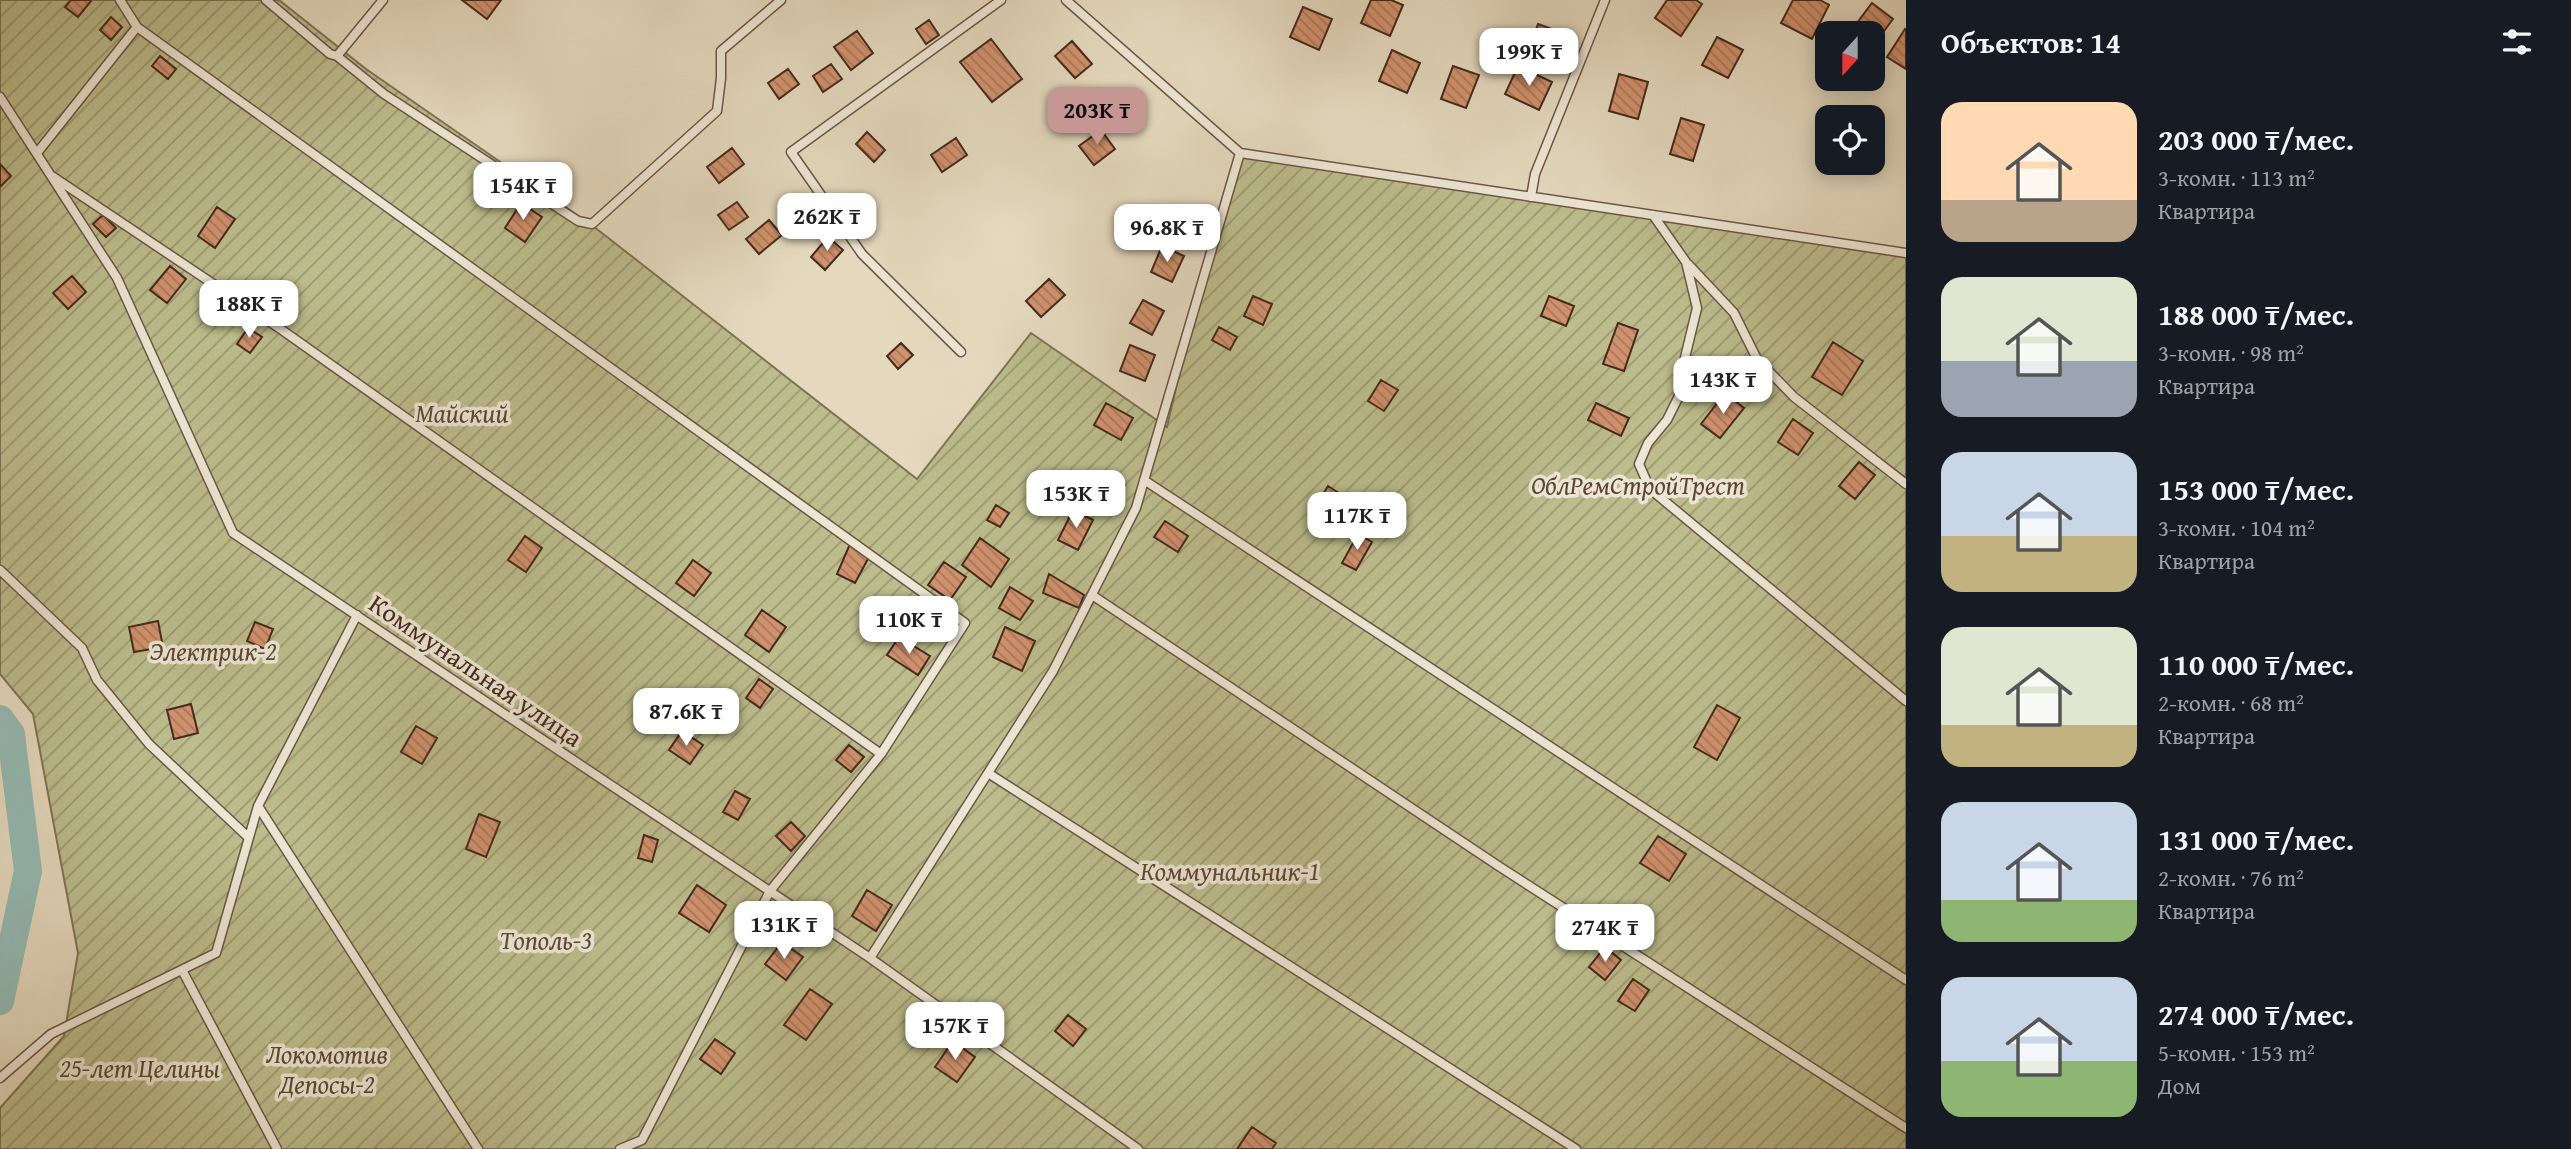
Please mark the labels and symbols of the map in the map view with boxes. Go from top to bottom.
north arrow [1815,21,1885,91]
pin: 199K ₸ [1472,28,1586,88]
pin: 203K ₸ [1040,88,1154,147]
pin: 154K ₸ [466,162,580,222]
pin: 262K ₸ [770,194,884,253]
pin: 96.8K ₸ [1102,204,1232,264]
pin: 188K ₸ [192,280,306,340]
pin: 143K ₸ [1666,356,1780,416]
park label: Майский [415,393,509,432]
park label: ОблРемСтройТрест [1531,465,1745,504]
pin: 153K ₸ [1019,470,1133,530]
pin: 117K ₸ [1300,492,1414,552]
street label: Коммунальная улица [361,584,591,756]
pin: 110K ₸ [852,596,966,656]
park label: Электрик-2 [149,631,277,670]
pin: 87.6K ₸ [621,688,751,748]
park label: Коммунальник-1 [1140,851,1320,890]
pin: 131K ₸ [727,902,841,961]
pin: 274K ₸ [1548,904,1662,964]
park label: Тополь-3 [500,920,592,959]
pin: 157K ₸ [898,1002,1012,1062]
park label: Локомотив Депосы-2 [266,1034,388,1103]
park label: 25-лет Целины [59,1048,220,1087]

